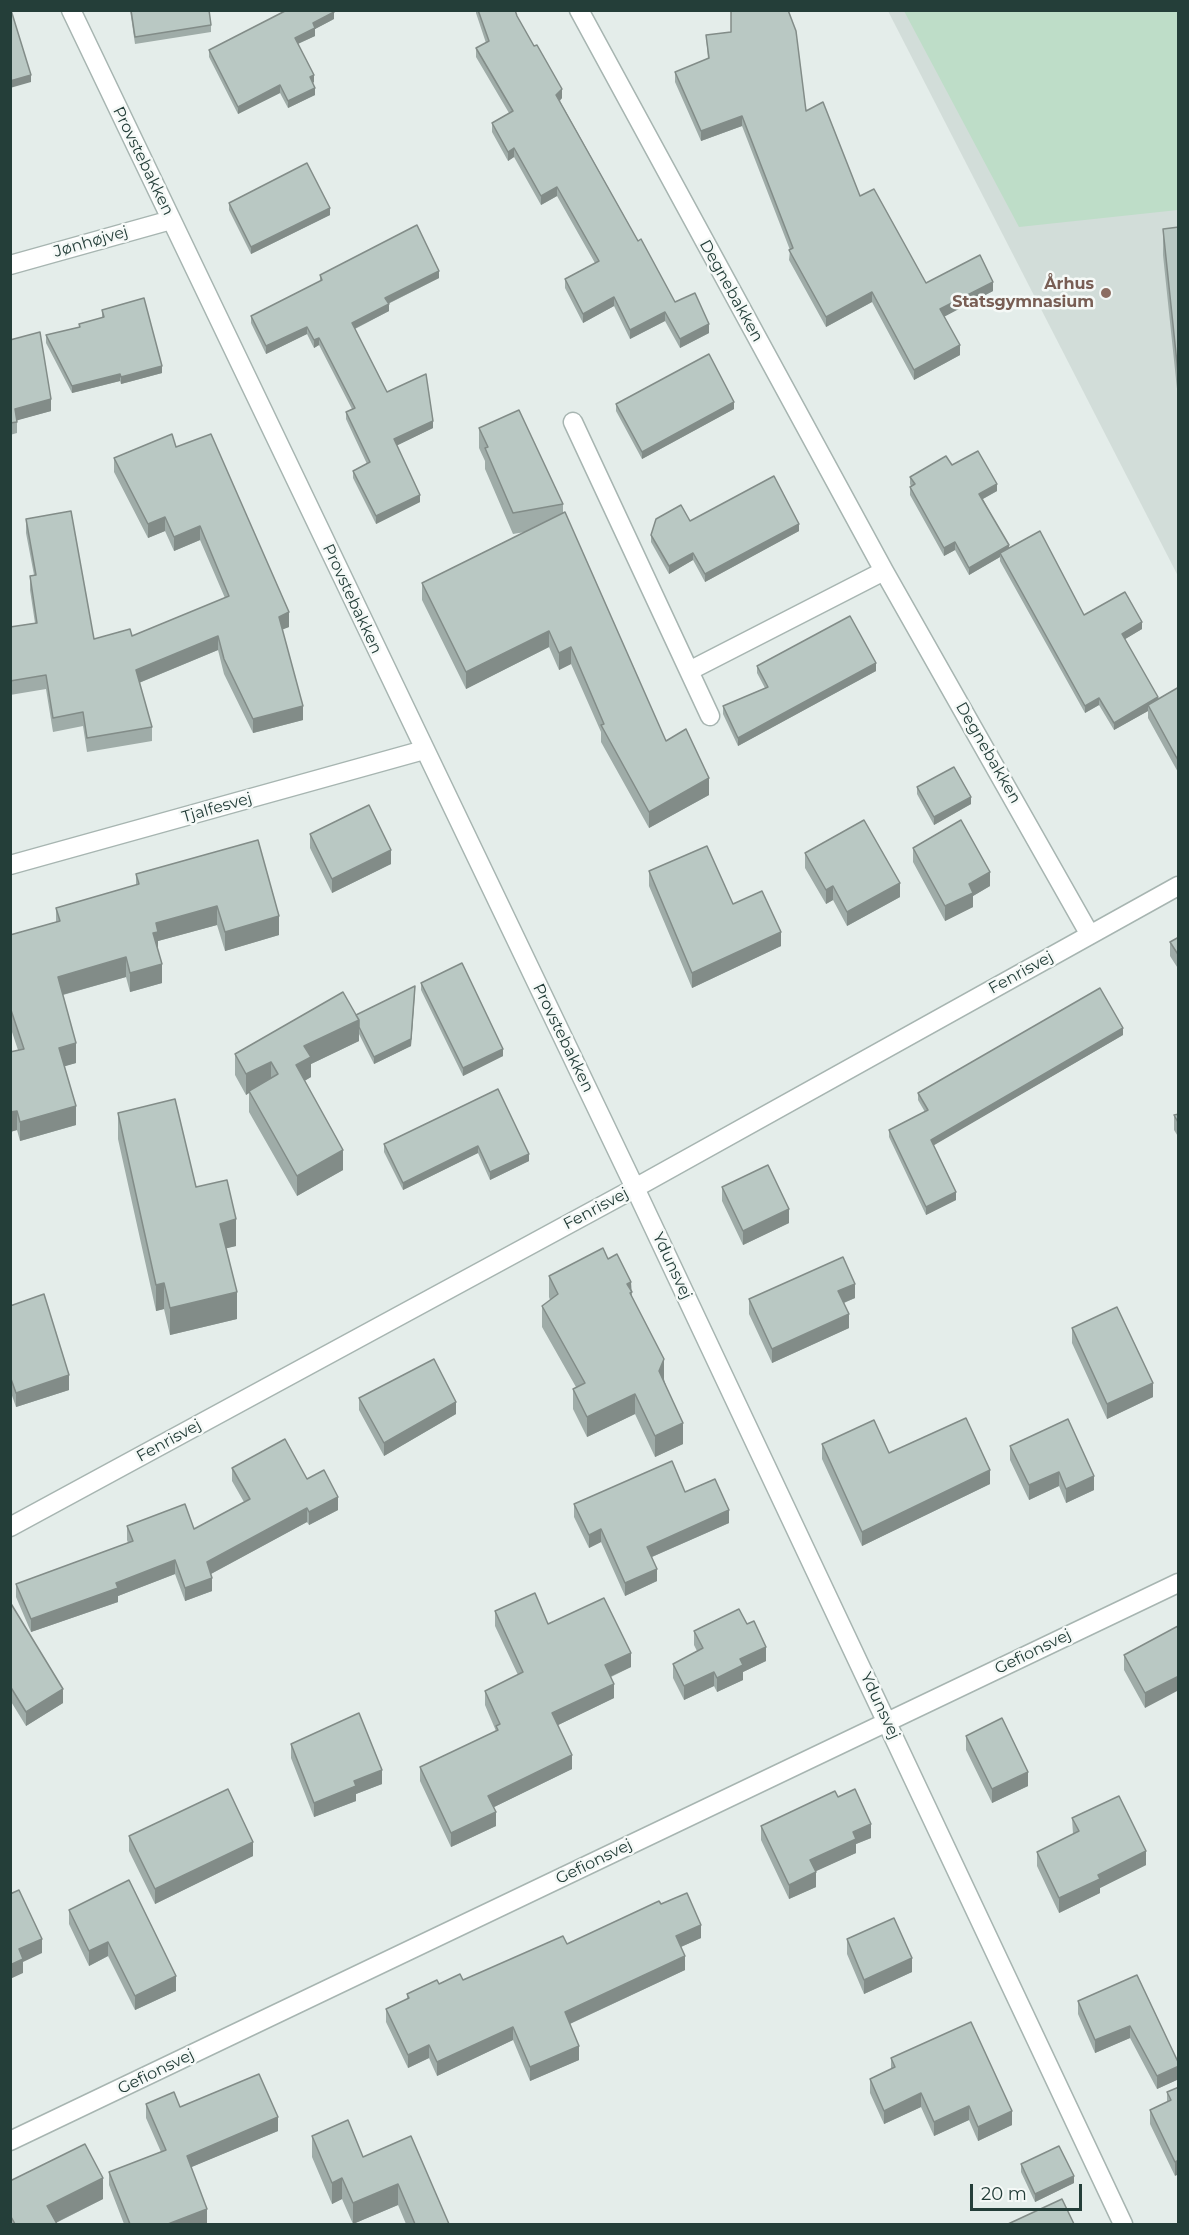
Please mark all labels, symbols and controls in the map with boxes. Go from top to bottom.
street label: Provstebakken [108,103,178,219]
street label: Jønhøjvej [52,222,130,262]
street label: Degnebakken [695,237,767,345]
place label: Århus Statsgymnasium [952,274,1094,312]
marker: Århus Statsgymnasium [1099,286,1113,300]
street label: Provstebakken [318,541,386,657]
street label: Degnebakken [951,699,1025,807]
street label: Tjalfesvej [180,789,254,827]
street label: Fenrisvej [985,947,1057,999]
street label: Provstebakken [528,980,598,1096]
street label: Fenrisvej [560,1184,632,1234]
street label: Ydunsvej [648,1229,696,1303]
street label: Fenrisvej [133,1415,205,1467]
street label: Gefionsvej [992,1625,1074,1679]
street label: Ydunsvej [856,1669,904,1743]
street label: Gefionsvej [553,1835,635,1889]
street label: Gefionsvej [115,2045,197,2099]
scale bar [973,2172,1086,2210]
text: 20 m [981,2183,1027,2205]

